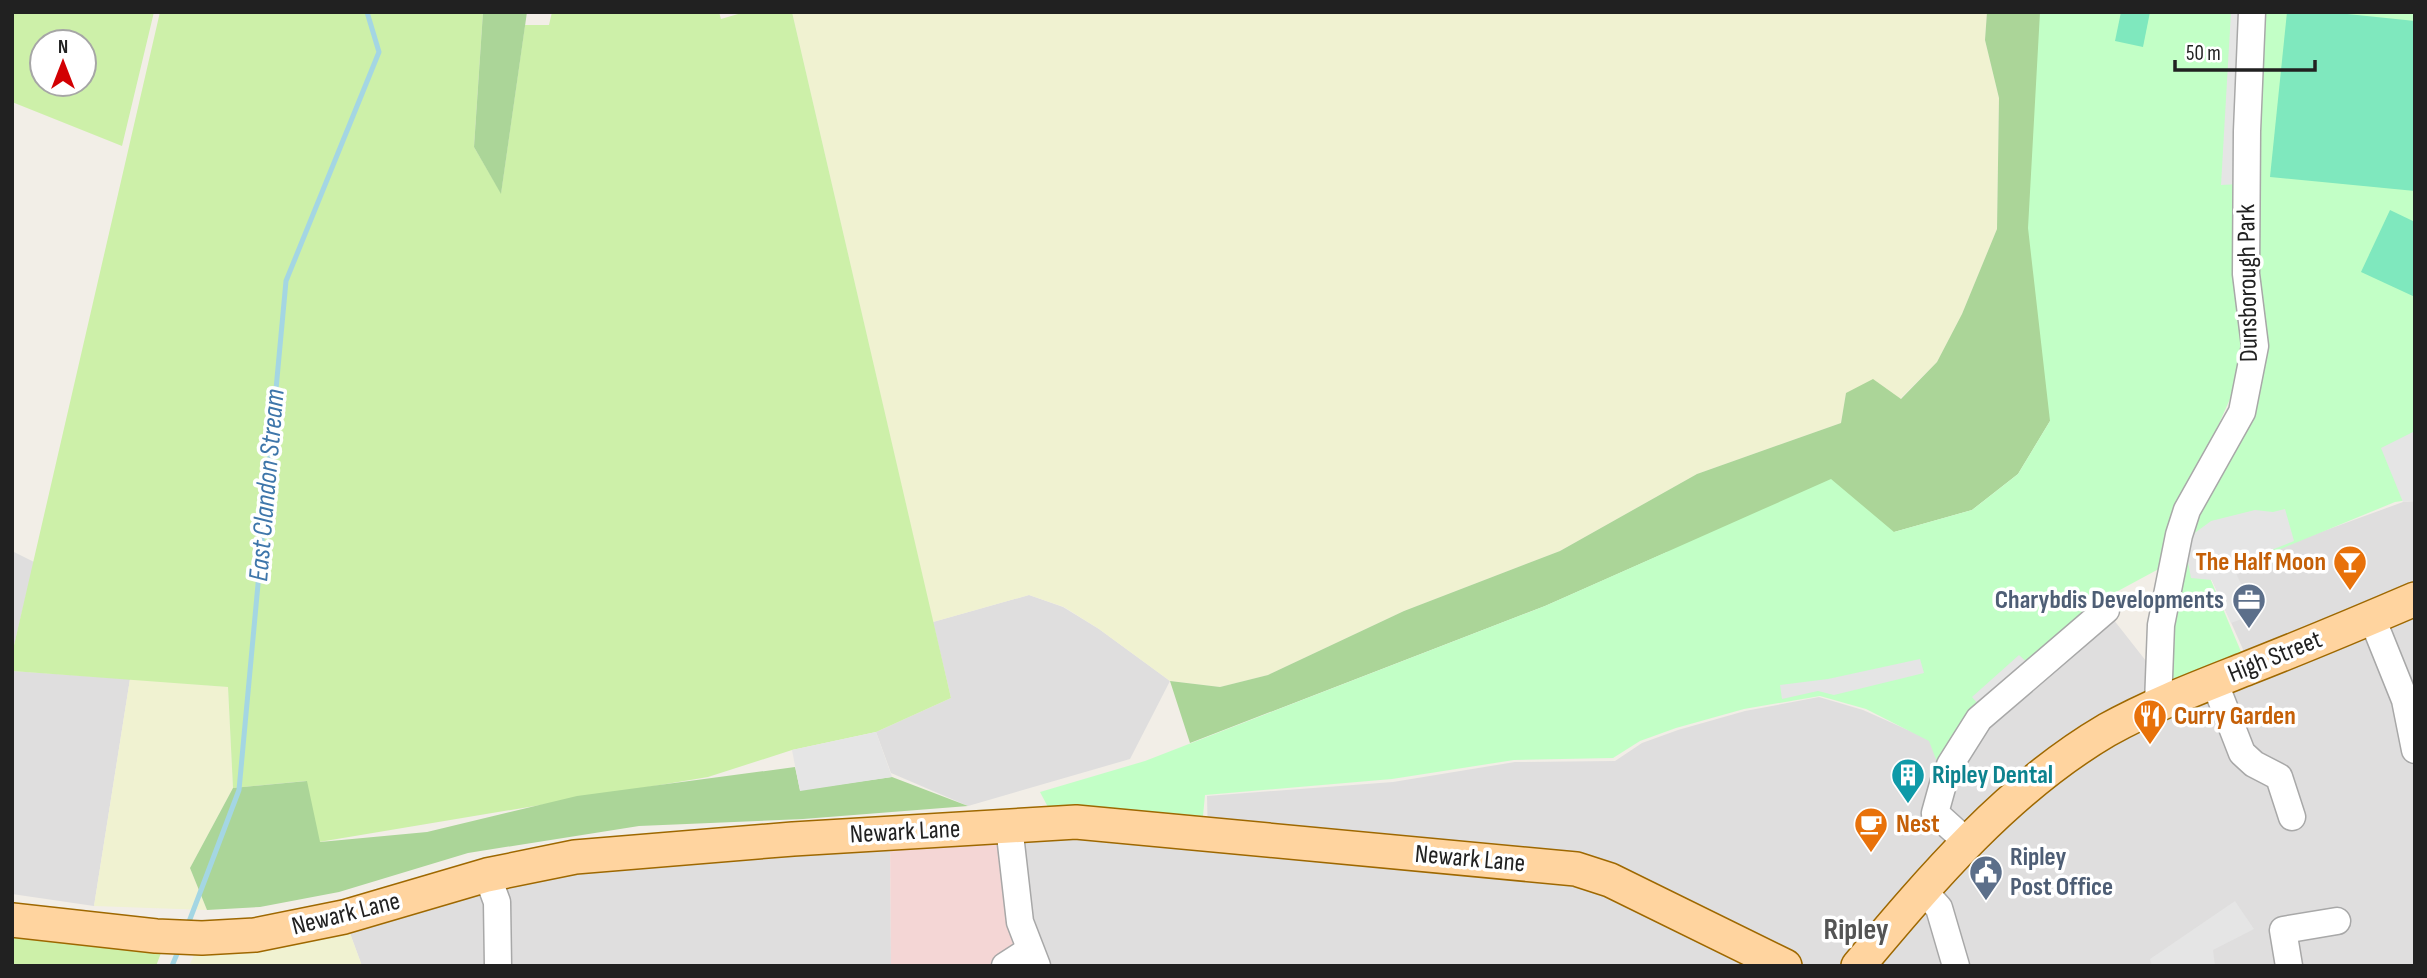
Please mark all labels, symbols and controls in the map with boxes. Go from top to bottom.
north arrow [28,28,98,98]
scale bar [2175,28,2315,72]
text: N [58,36,68,59]
text: 50 m [2186,41,2221,66]
street label: Dunsborough Park [2231,204,2265,362]
water label: East Clandon Stream [242,387,292,583]
bar icon: The Half Moon [2331,543,2369,592]
place label: The Half Moon [2196,547,2326,578]
office icon: Charybdis Developments [2230,581,2268,630]
place label: Charybdis Developments [1995,585,2224,616]
street label: High Street [2224,624,2327,690]
restaurant icon: Curry Garden [2131,697,2169,746]
place label: Curry Garden [2174,701,2296,732]
building icon: Ripley Dental [1889,756,1927,805]
place label: Ripley Dental [1932,760,2053,791]
cafe icon: Nest [1852,805,1890,854]
place label: Nest [1896,809,1940,840]
street label: Newark Lane [849,814,961,850]
street label: Newark Lane [1414,839,1526,879]
place label: Ripley Post Office [2010,842,2113,903]
public building icon: Ripley Post Office [1967,853,2005,902]
street label: Newark Lane [289,886,403,942]
district label: Ripley [1824,912,1889,948]

